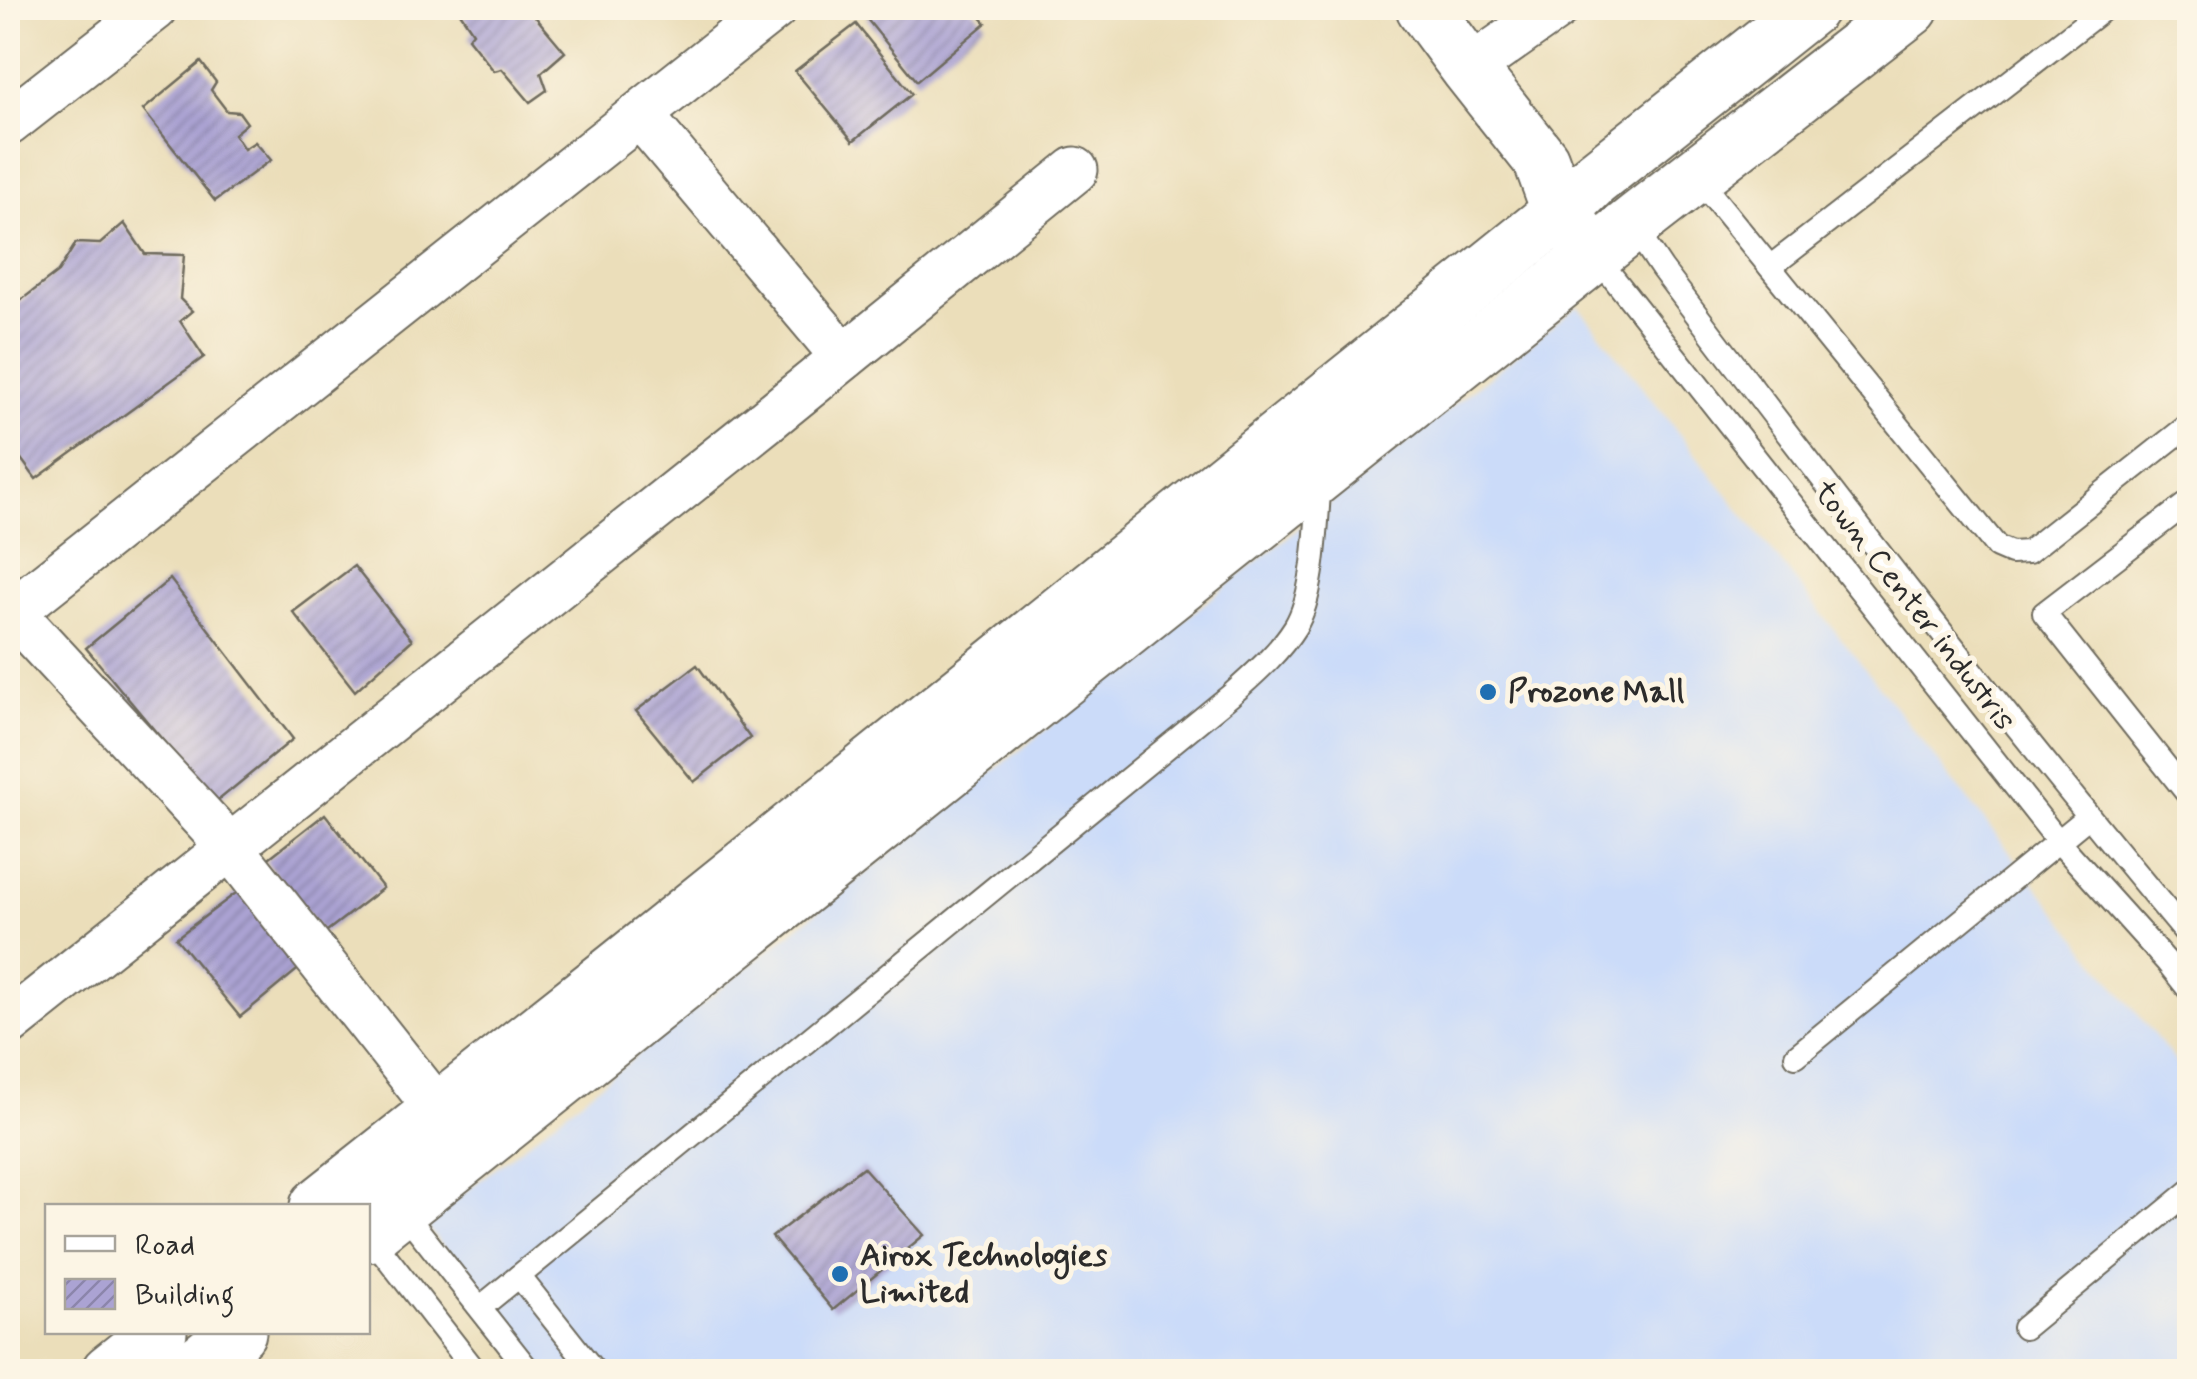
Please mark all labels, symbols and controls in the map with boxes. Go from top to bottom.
street label: town Center industris [1802,471,2025,740]
place label: Prozone Mall [1508,671,1684,713]
marker: Prozone Mall [1477,681,1499,703]
legend [45,1204,370,1334]
text: Road [135,1226,195,1265]
place label: Airox Technologies Limited [860,1235,1108,1314]
marker: Airox Technologies Limited [829,1263,851,1285]
text: Building [135,1276,234,1318]

